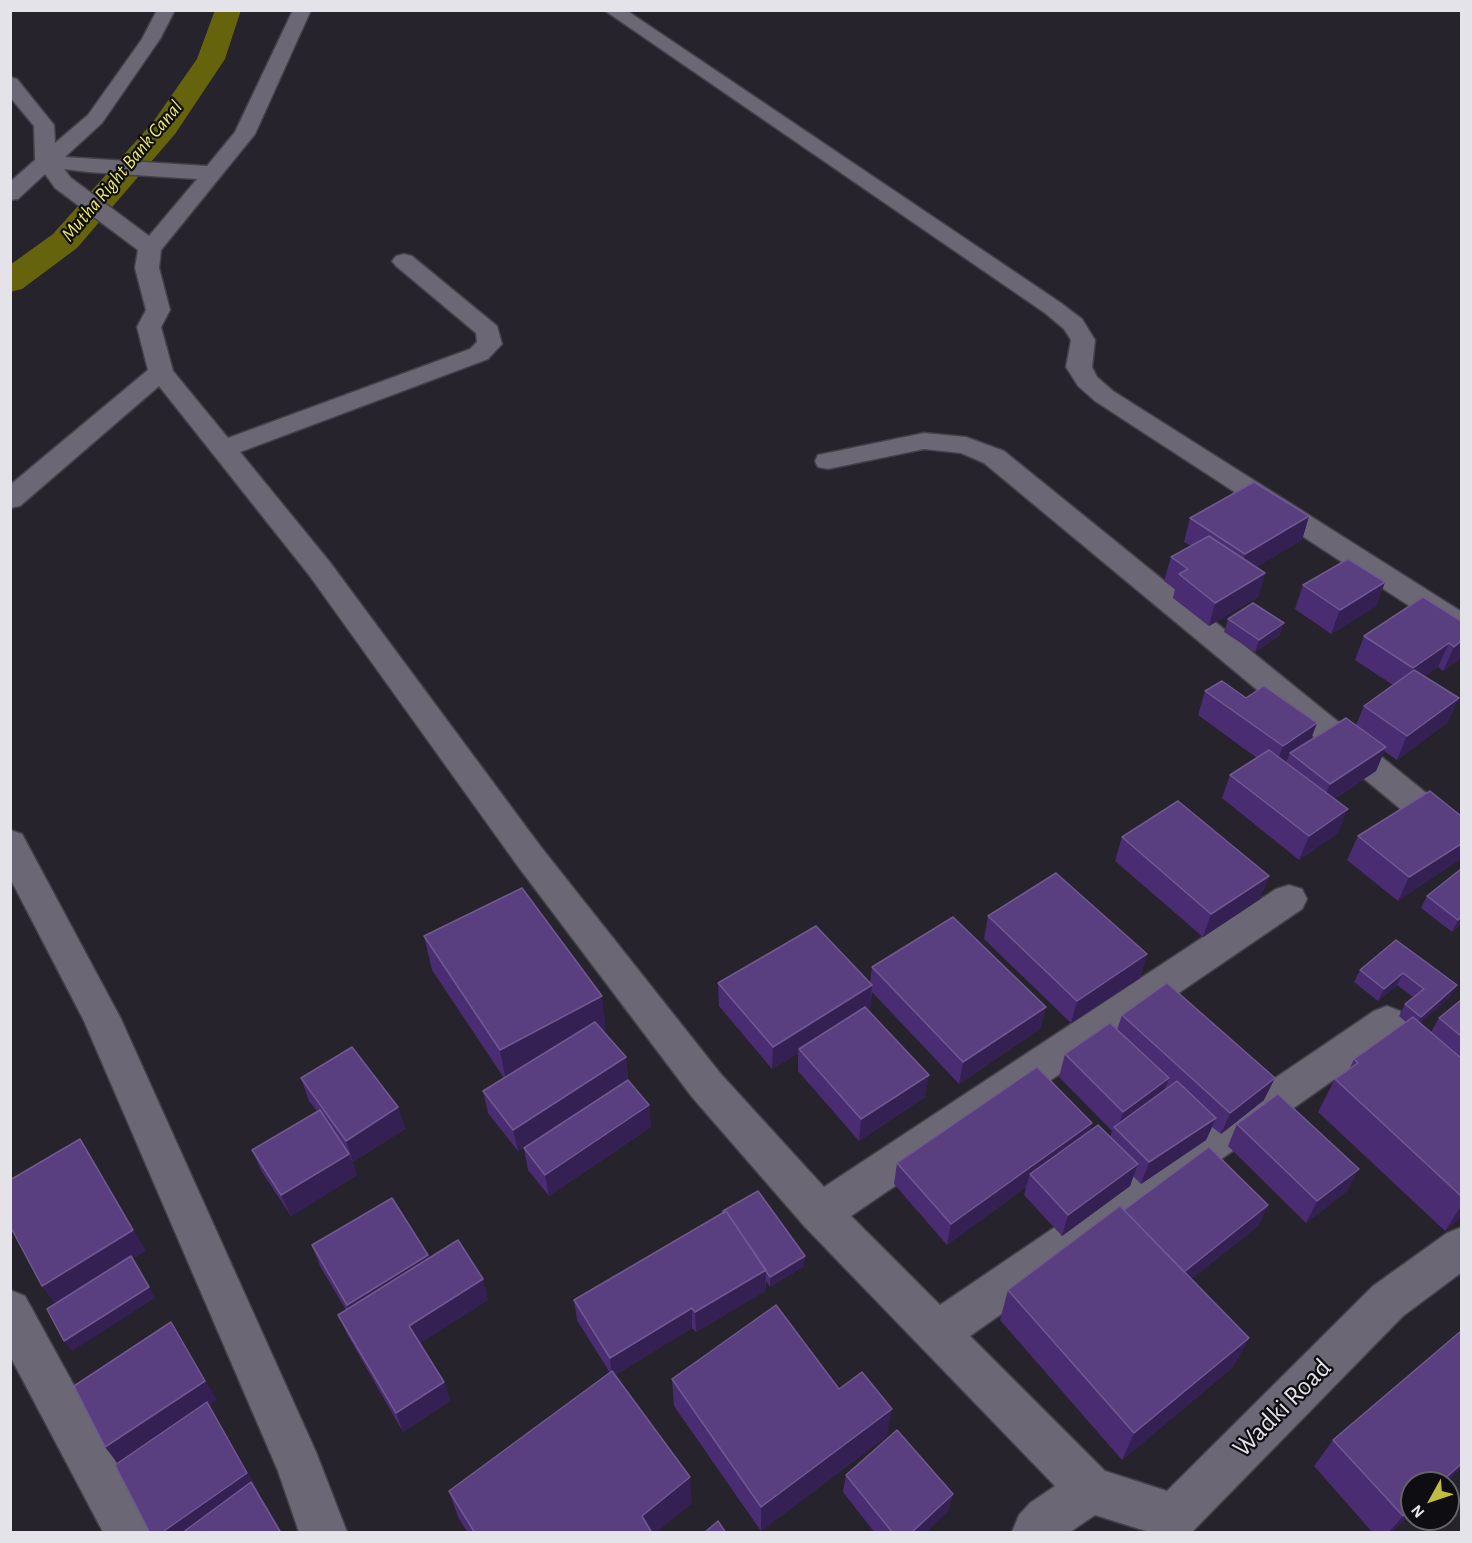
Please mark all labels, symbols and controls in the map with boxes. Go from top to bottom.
water label: Mutha Right Bank Canal [56,96,188,246]
street label: Wadki Road [1226,1352,1338,1464]
north arrow [1400,1471,1460,1531]
text: N [1408,1502,1427,1521]

